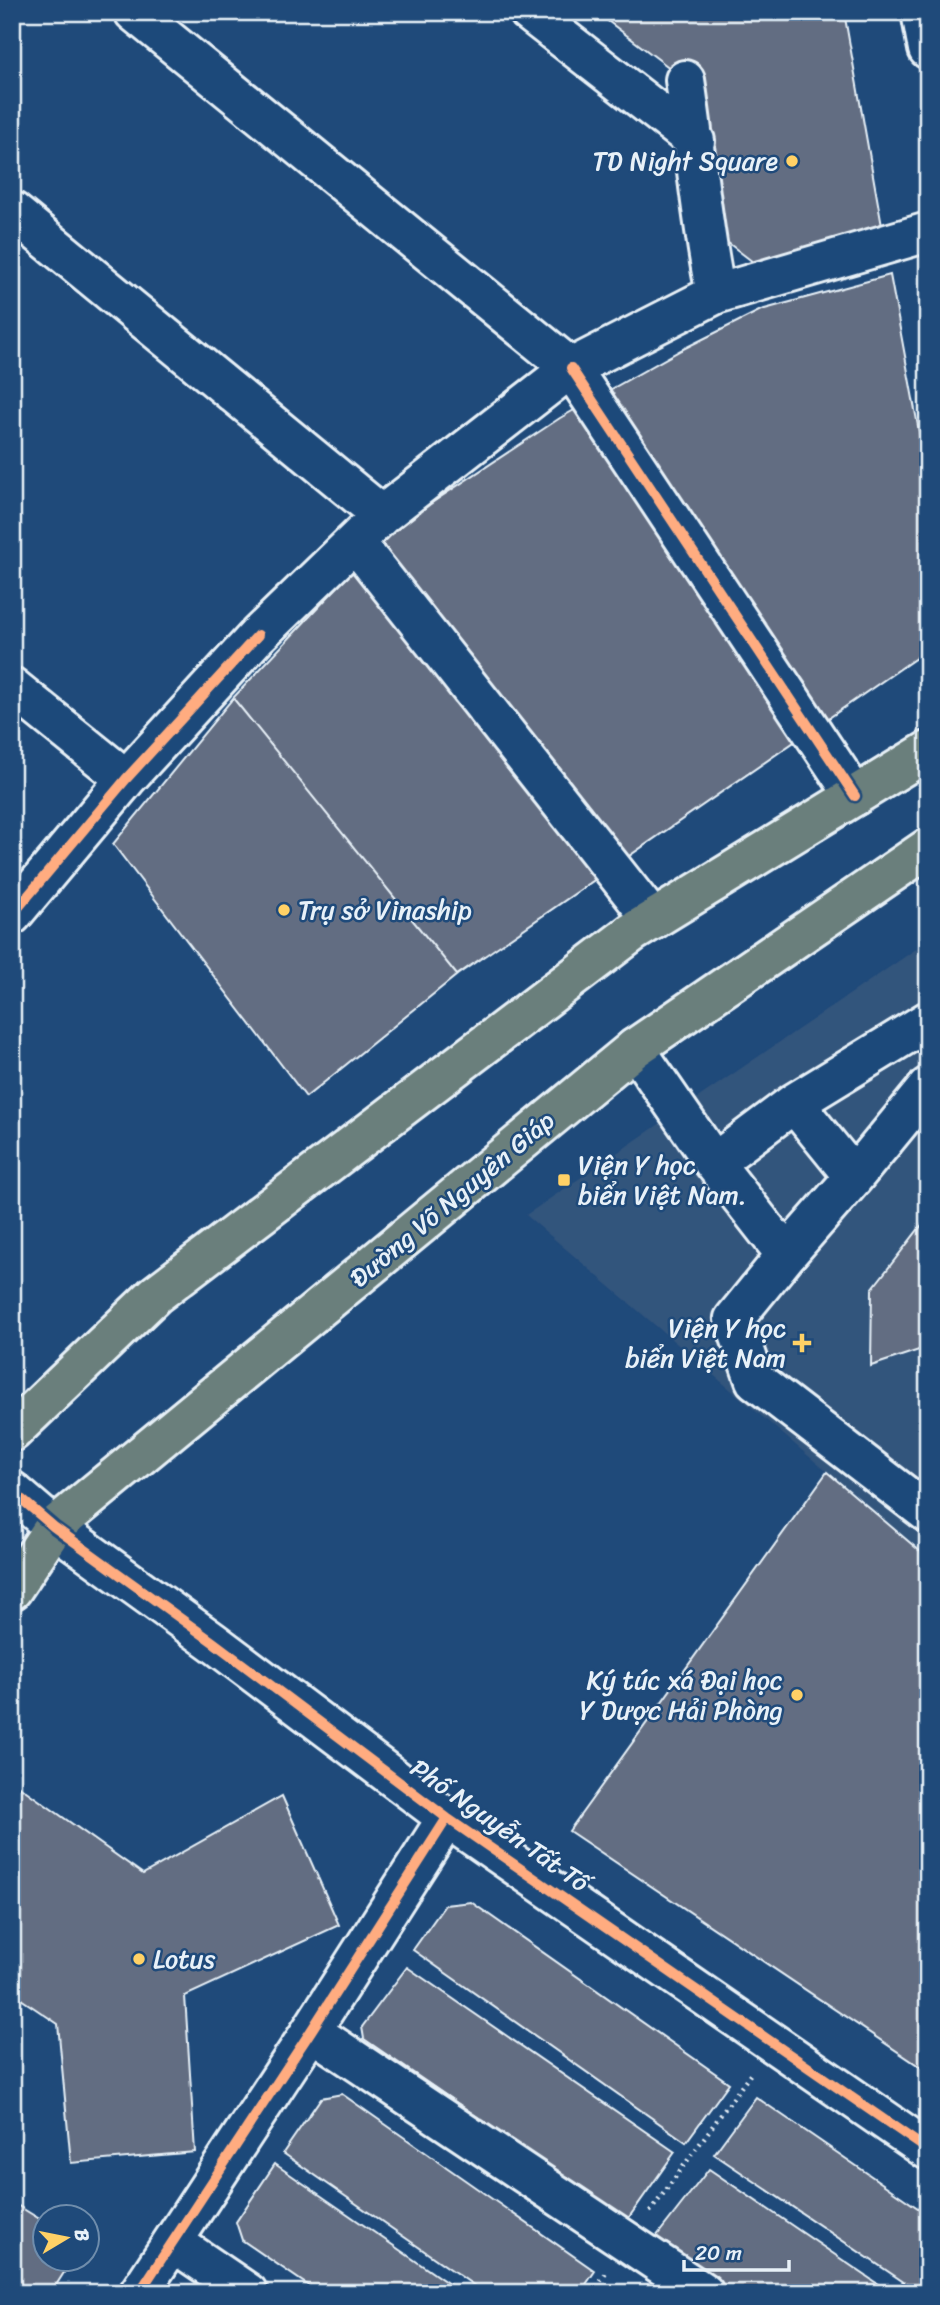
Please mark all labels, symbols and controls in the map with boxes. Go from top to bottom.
place label: TD Night Square [593,138,778,184]
marker: TD Night Square [784,153,800,169]
place label: Trụ sở Vinaship [298,887,472,933]
marker: Trụ sở Vinaship [276,902,292,918]
street label: Đường Võ Nguyên Giáp [339,1099,566,1299]
place label: Viện Y học biển Việt Nam. [578,1142,747,1218]
marker: Viện Y học biển Việt Nam. [556,1172,572,1188]
place label: Viện Y học biển Việt Nam [625,1305,786,1381]
marker: Viện Y học biển Việt Nam [792,1333,812,1353]
place label: Ký túc xá Đại học Y Dược Hải Phòng [580,1657,783,1733]
marker: Ký túc xá Đại học Y Dược Hải Phòng [789,1687,805,1703]
street label: Phố Nguyễn Tất Tố [401,1746,603,1906]
place label: Lotus [153,1936,216,1982]
marker: Lotus [131,1951,147,1967]
north arrow [32,2204,102,2274]
text: B [65,2226,100,2244]
scale bar [684,2228,790,2272]
text: 20 m [695,2234,742,2272]

